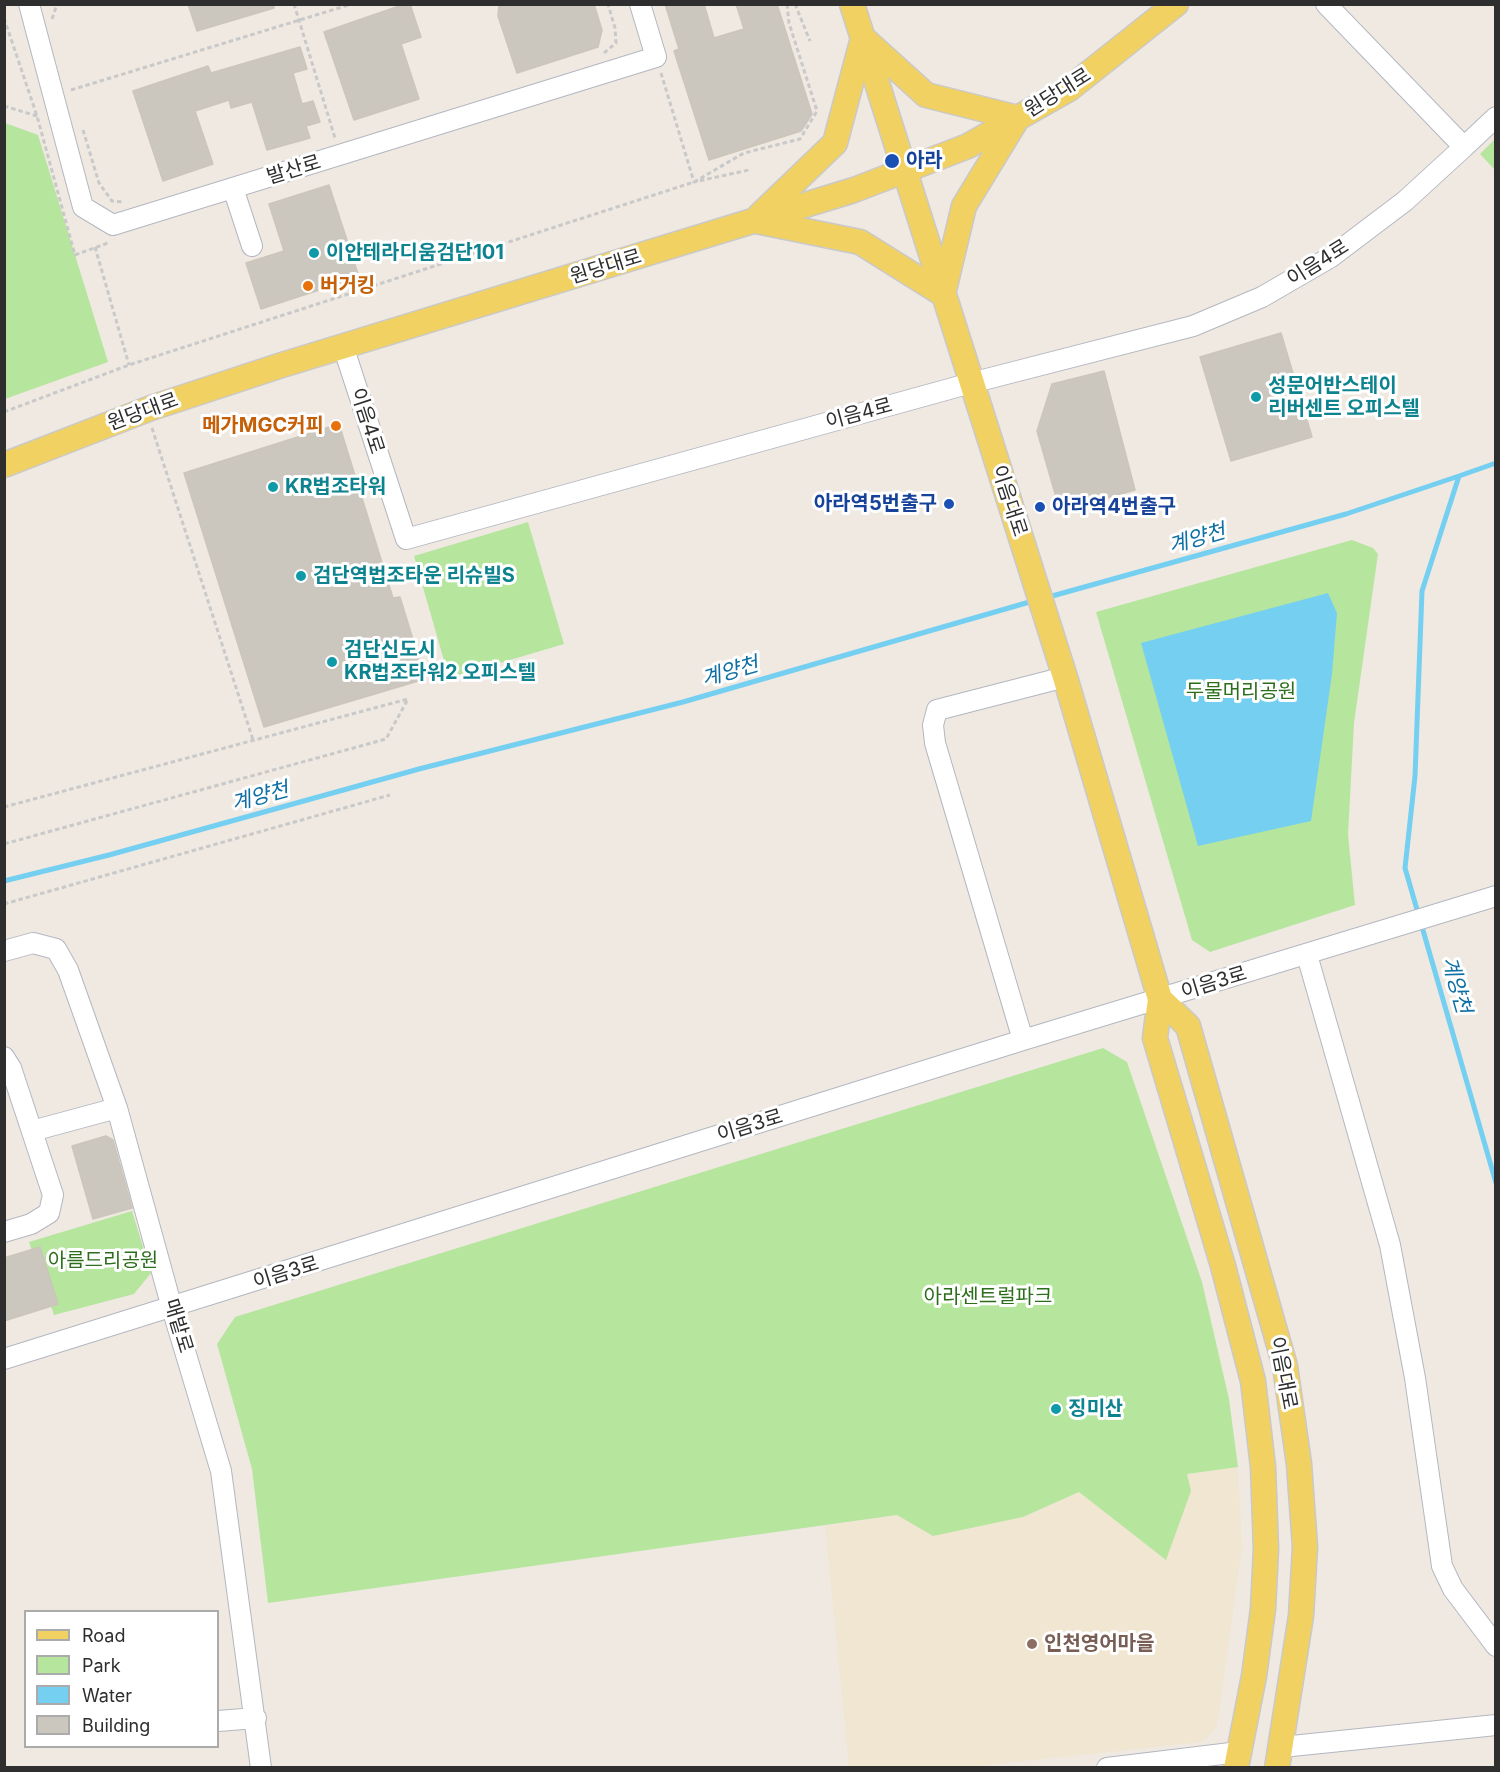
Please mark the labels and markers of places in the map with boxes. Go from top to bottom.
place label: 아라 [906,149,943,173]
marker: 아라 [883,152,901,170]
place label: 이안테라디움검단101 [326,241,504,265]
marker: 이안테라디움검단101 [307,246,321,260]
place label: 버거킹 [320,274,375,298]
marker: 버거킹 [301,279,315,293]
place label: 성문어반스테이 리버센트 오피스텔 [1268,374,1420,421]
marker: 성문어반스테이 리버센트 오피스텔 [1249,390,1263,404]
place label: 메가MGC커피 [202,414,324,438]
marker: 메가MGC커피 [329,419,343,433]
place label: KR법조타워 [285,475,386,499]
marker: KR법조타워 [266,480,280,494]
place label: 아라역5번출구 [814,492,937,516]
place label: 아라역4번출구 [1052,495,1176,519]
marker: 아라역5번출구 [942,497,956,511]
marker: 아라역4번출구 [1033,500,1047,514]
place label: 검단역법조타운 리슈빌S [313,564,515,588]
marker: 검단역법조타운 리슈빌S [294,569,308,583]
place label: 검단신도시 KR법조타워2 오피스텔 [344,638,536,685]
marker: 검단신도시 KR법조타워2 오피스텔 [325,655,339,669]
place label: 징미산 [1068,1397,1123,1421]
marker: 징미산 [1049,1402,1063,1416]
place label: 인천영어마을 [1044,1632,1154,1656]
marker: 인천영어마을 [1025,1637,1039,1651]

